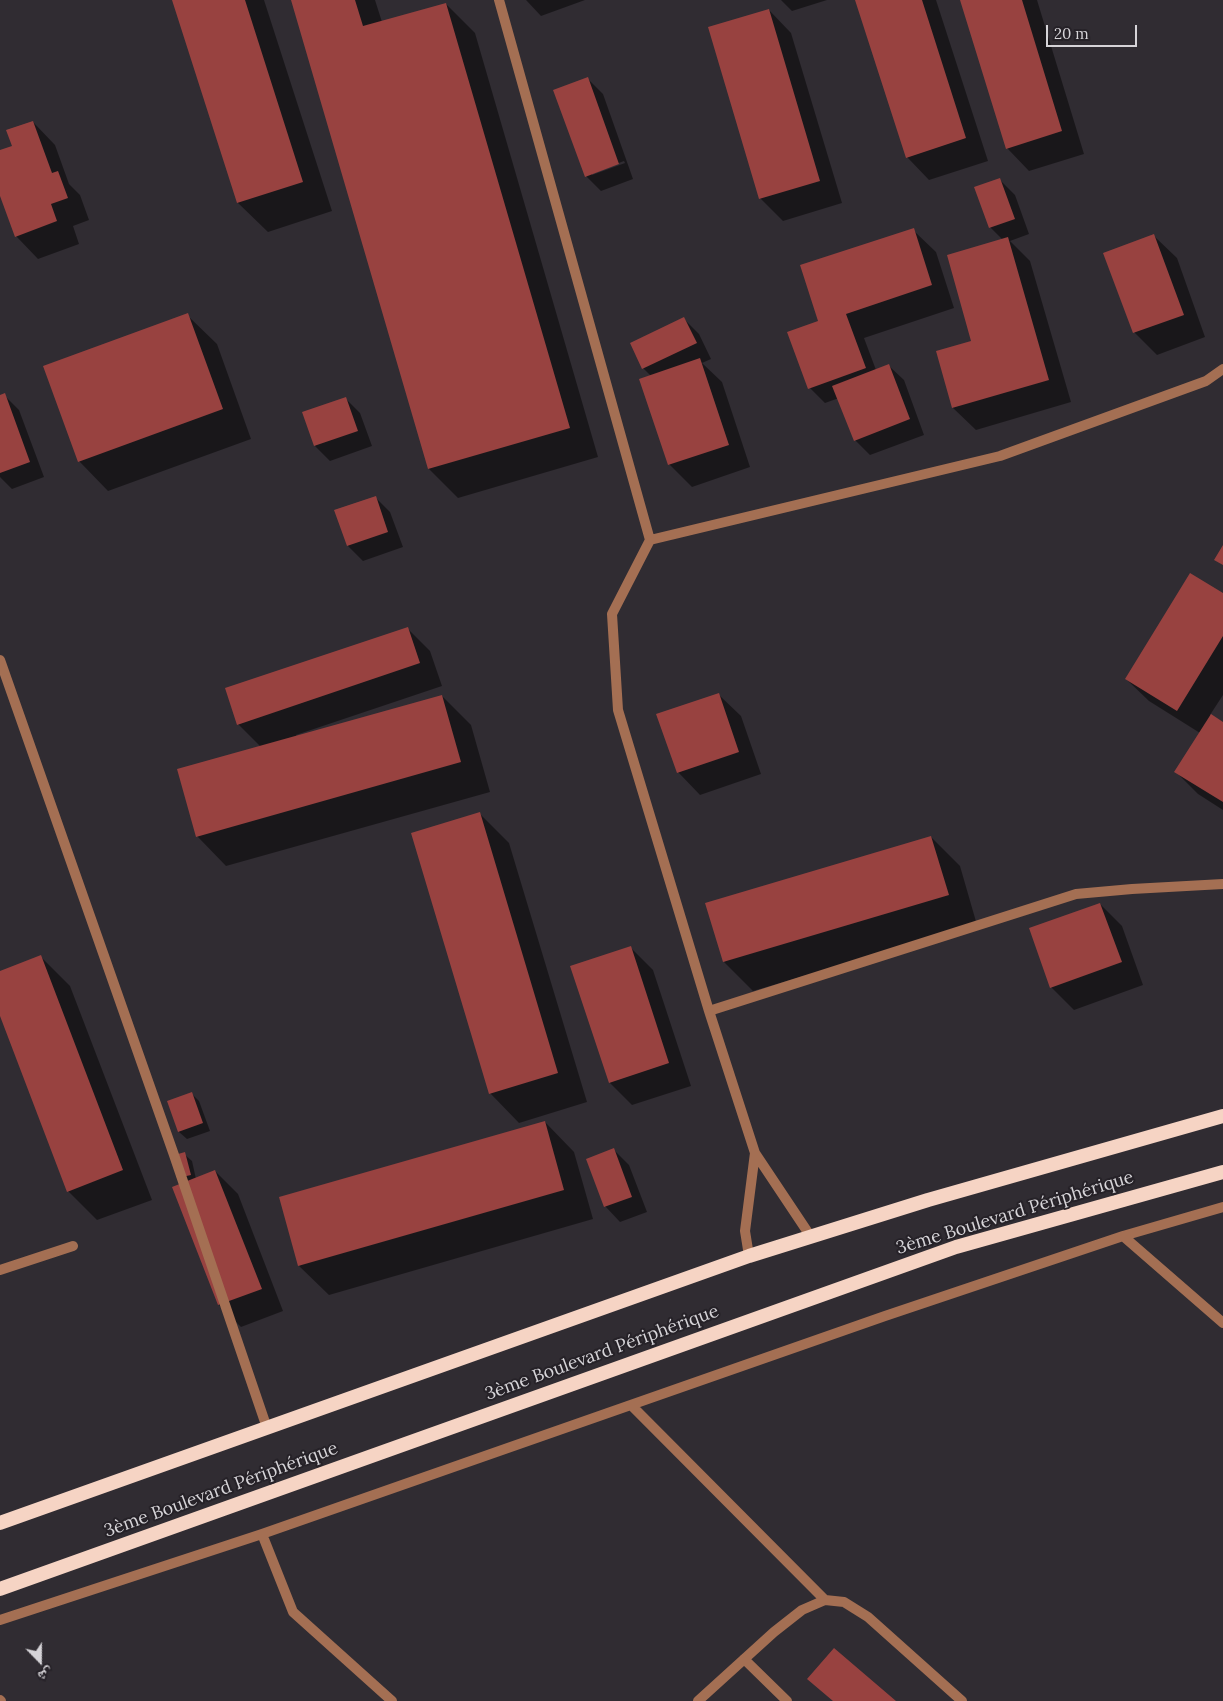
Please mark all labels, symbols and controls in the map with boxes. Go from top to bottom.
scale bar [1048,15,1139,47]
text: 20 m [1054,24,1089,43]
street label: 3ème Boulevard Périphérique [894,1167,1136,1259]
street label: 3ème Boulevard Périphérique [482,1301,722,1405]
street label: 3ème Boulevard Périphérique [101,1438,341,1542]
north arrow [15,1636,65,1686]
text: ش [35,1664,56,1686]

